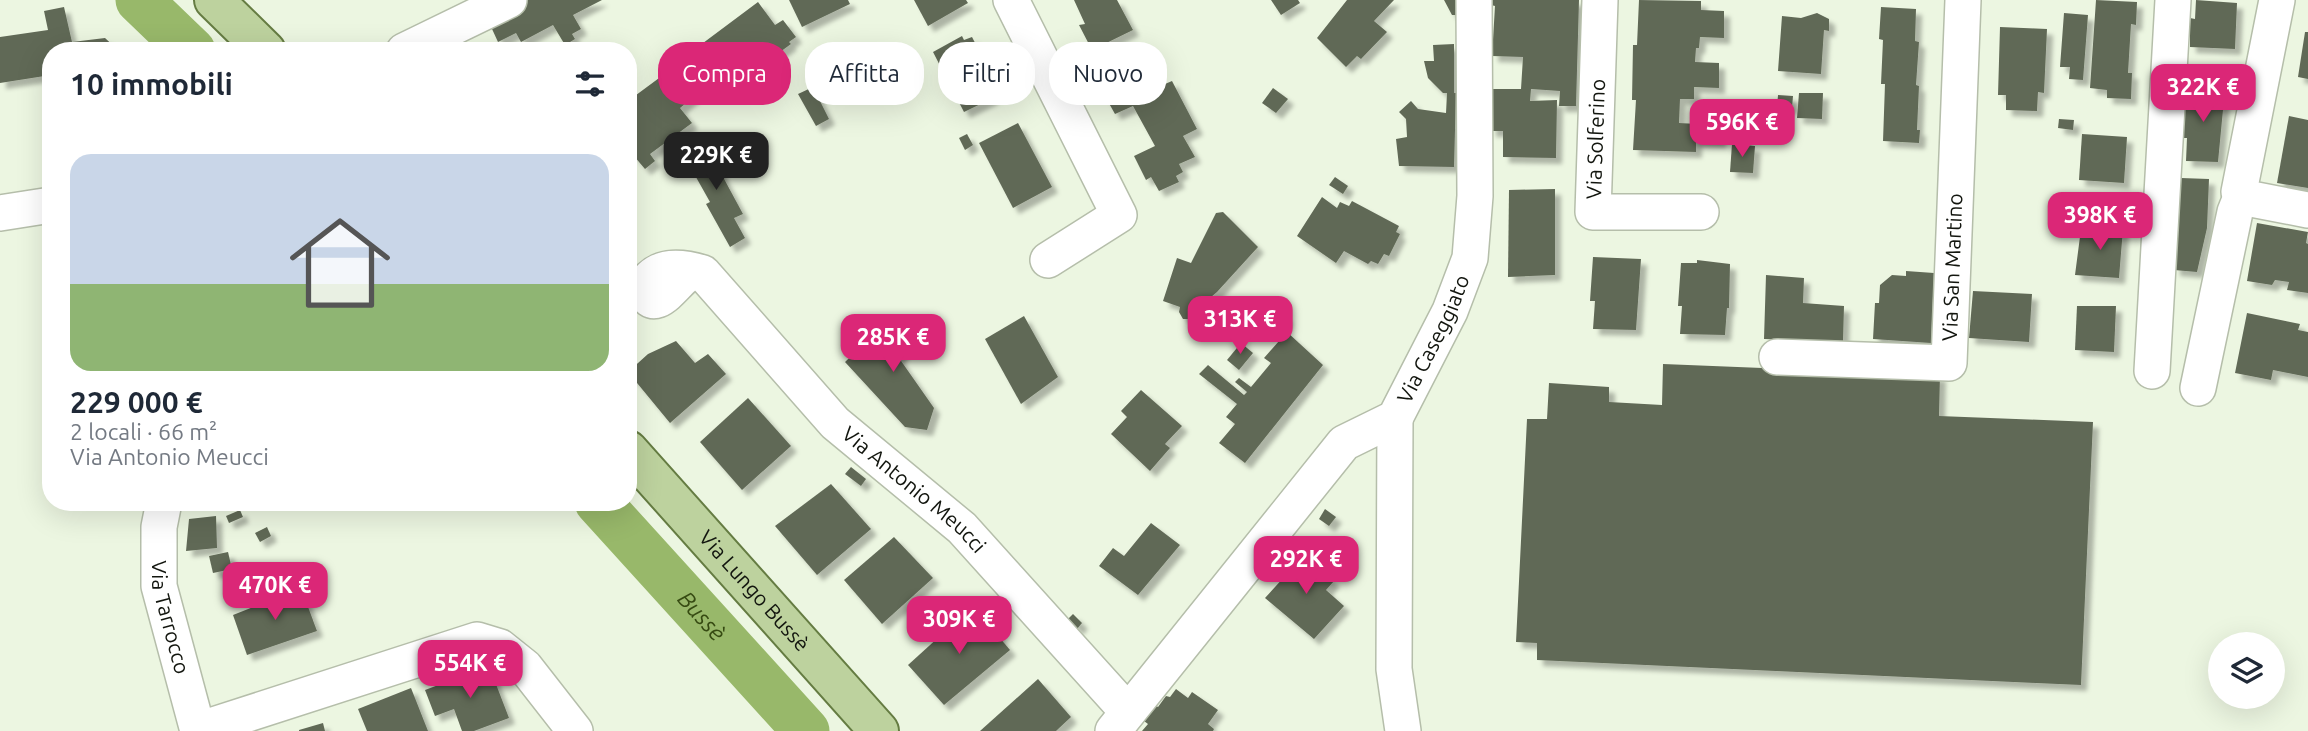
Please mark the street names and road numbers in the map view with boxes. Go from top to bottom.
street label: Via Solferino [1581,78,1609,200]
street label: Via San Martino [1937,193,1967,342]
street label: Via Caseggiato [1392,271,1474,407]
street label: Via Antonio Meucci [838,421,991,557]
street label: Via Lungo Bussè [693,524,815,656]
street label: Via Tarrocco [148,560,195,676]

